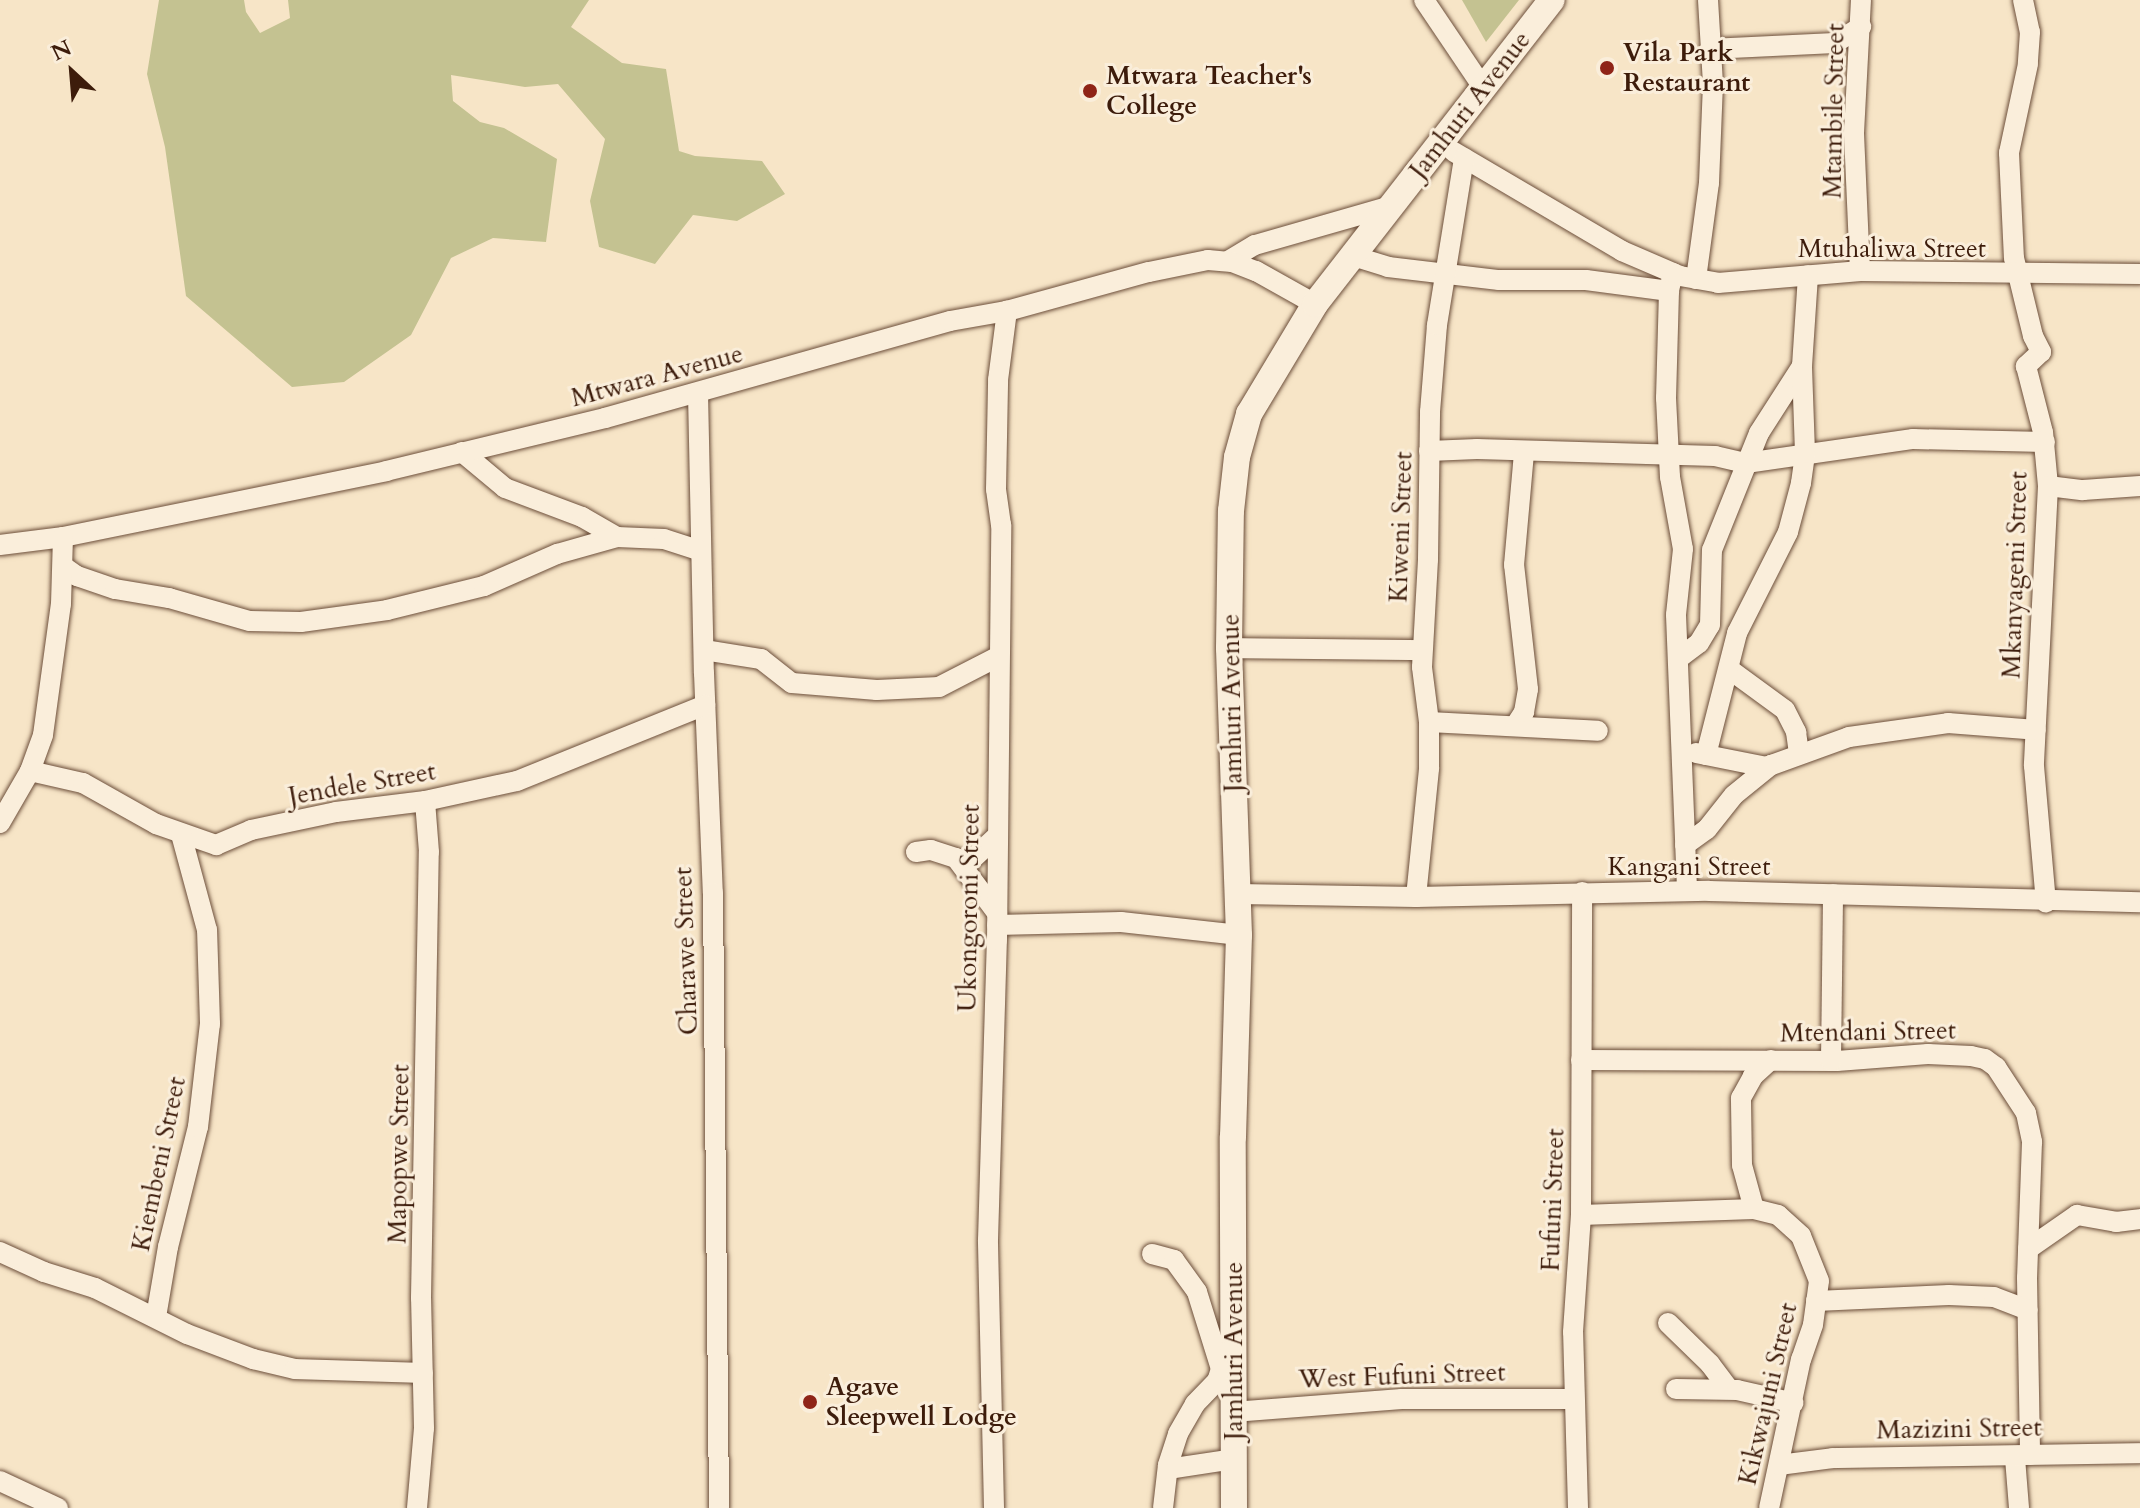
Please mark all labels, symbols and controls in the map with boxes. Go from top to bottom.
street label: Mtambile Street [1817,23,1851,199]
street label: Jamhuri Avenue [1403,25,1537,185]
north arrow [32,32,112,112]
text: N [46,33,77,68]
place label: Vila Park Restaurant [1623,37,1750,98]
marker: Vila Park Restaurant [1598,59,1616,77]
place label: Mtwara Teacher's College [1106,60,1312,122]
marker: Mtwara Teacher's College [1081,82,1099,100]
street label: Mtuhaliwa Street [1798,233,1986,265]
street label: Mtwara Avenue [568,338,746,414]
street label: Kiweni Street [1383,451,1419,603]
street label: Mkanyageni Street [1996,471,2034,679]
street label: Jamhuri Avenue [1215,613,1249,793]
street label: Jendele Street [286,756,438,812]
street label: Ukongoroni Street [952,804,986,1012]
street label: Kangani Street [1608,851,1770,883]
street label: Charawe Street [667,866,705,1036]
street label: Mtendani Street [1780,1015,1956,1049]
street label: Mapopwe Street [382,1064,416,1244]
street label: Kiembeni Street [125,1074,193,1254]
street label: Fufuni Street [1535,1128,1571,1272]
street label: Jamhuri Avenue [1218,1262,1250,1440]
street label: Kikwajuni Street [1732,1300,1804,1488]
street label: West Fufuni Street [1298,1357,1506,1395]
place label: Agave Sleepwell Lodge [826,1371,1017,1432]
marker: Agave Sleepwell Lodge [801,1393,819,1411]
street label: Mazizini Street [1876,1412,2042,1446]

